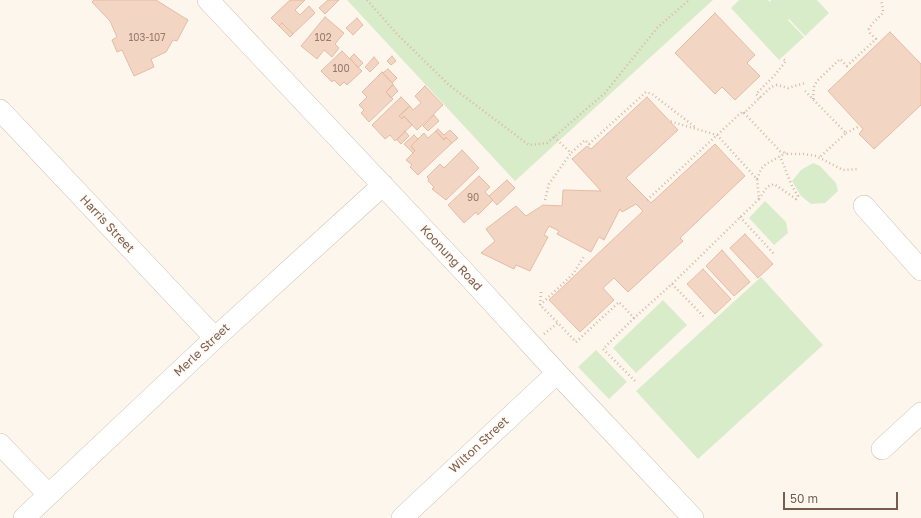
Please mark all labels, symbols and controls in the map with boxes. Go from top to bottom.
house number: 103-107 [128,32,166,44]
house number: 102 [315,32,331,44]
house number: 100 [332,63,350,75]
street label: Harris Street [77,192,137,256]
house number: 90 [467,192,479,204]
street label: Koonung Road [417,222,485,294]
street label: Merle Street [171,320,233,380]
street label: Wilton Street [446,414,512,476]
scale bar [785,484,900,510]
text: 50 m [790,491,818,506]

